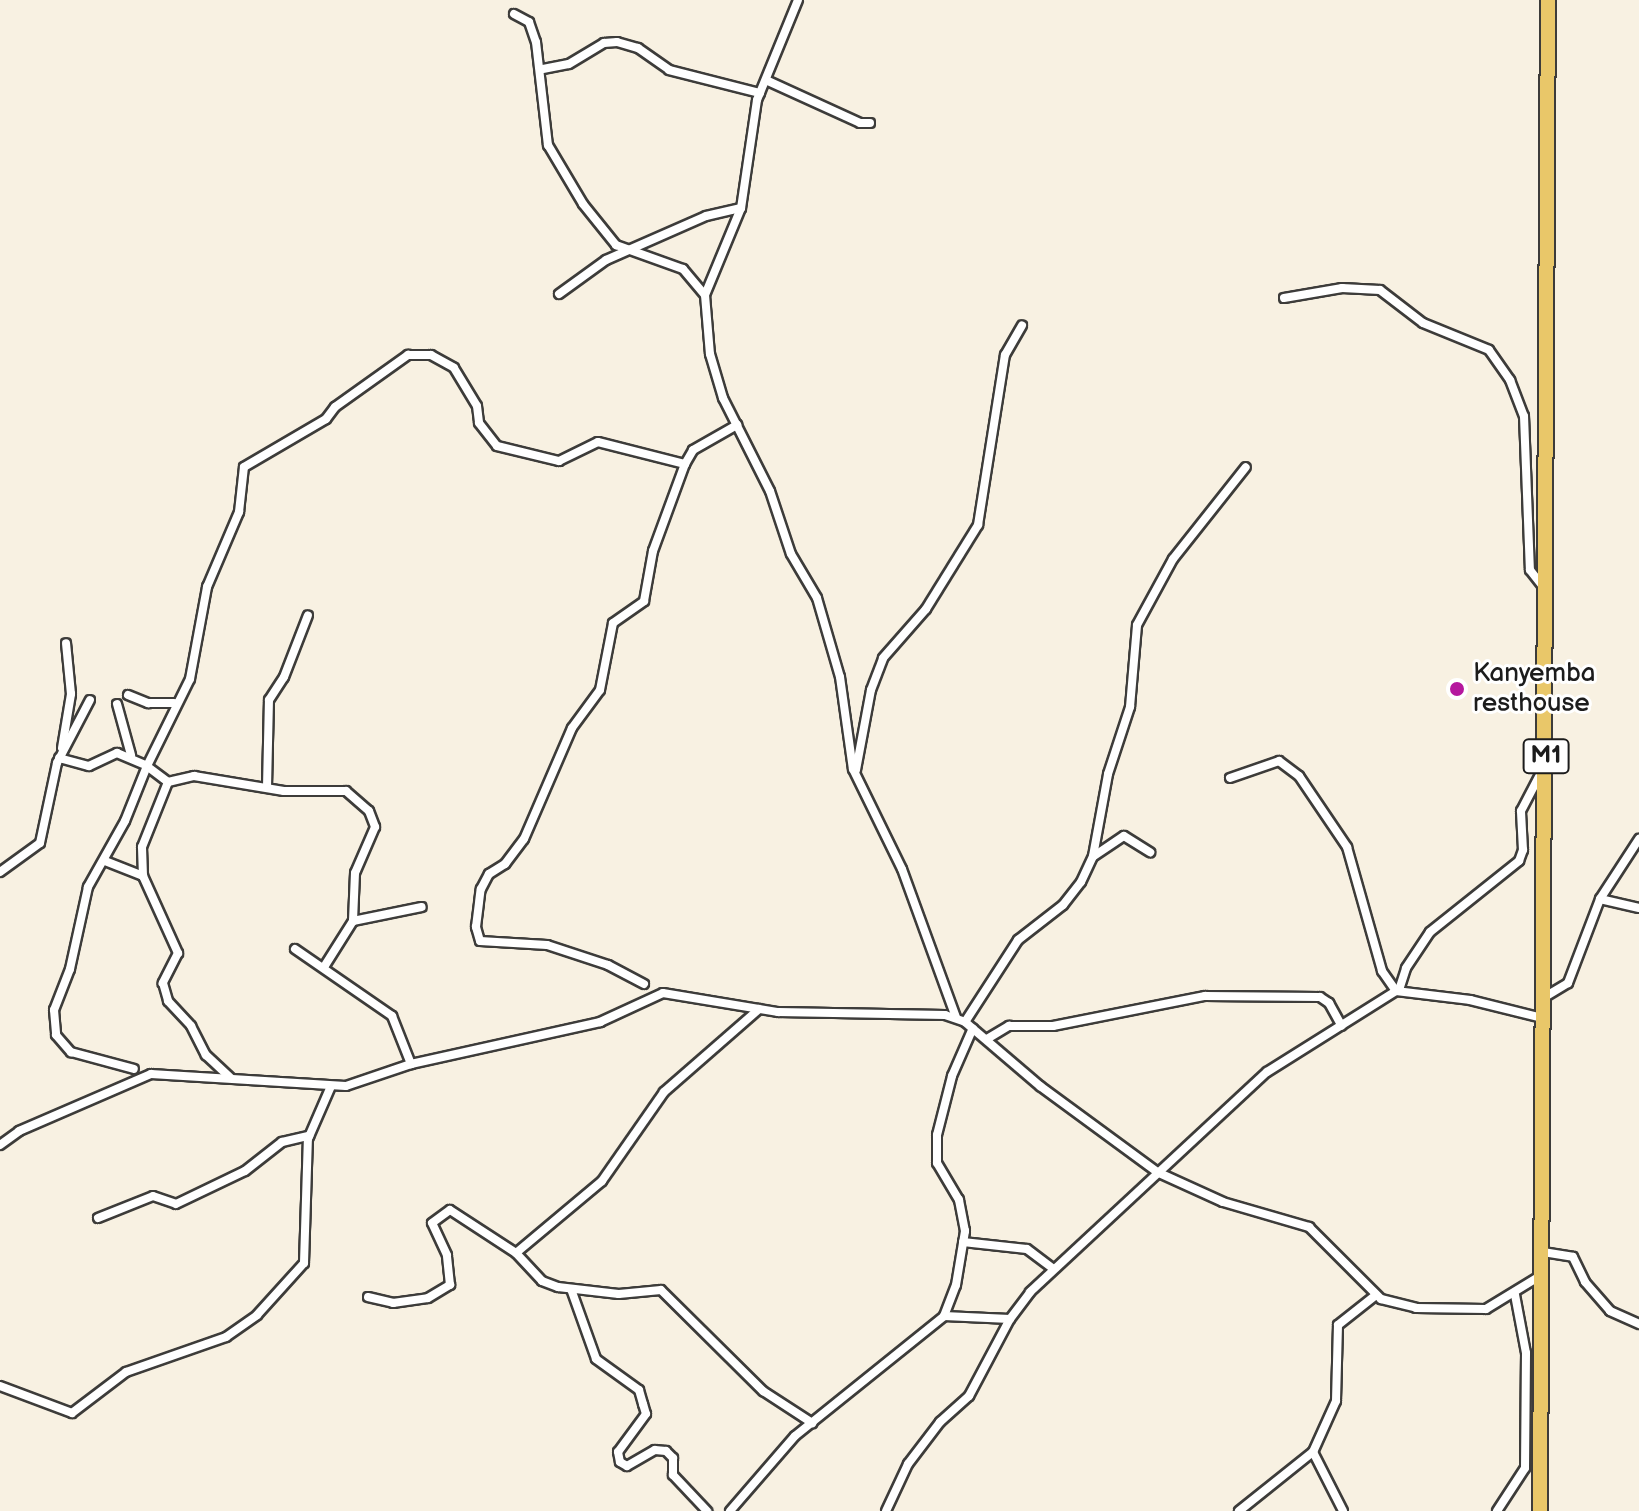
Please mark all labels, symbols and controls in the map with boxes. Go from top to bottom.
place label: Kanyemba resthouse [1473,658,1596,720]
marker: Kanyemba resthouse [1448,680,1466,698]
road number: M1 [1522,736,1570,776]

